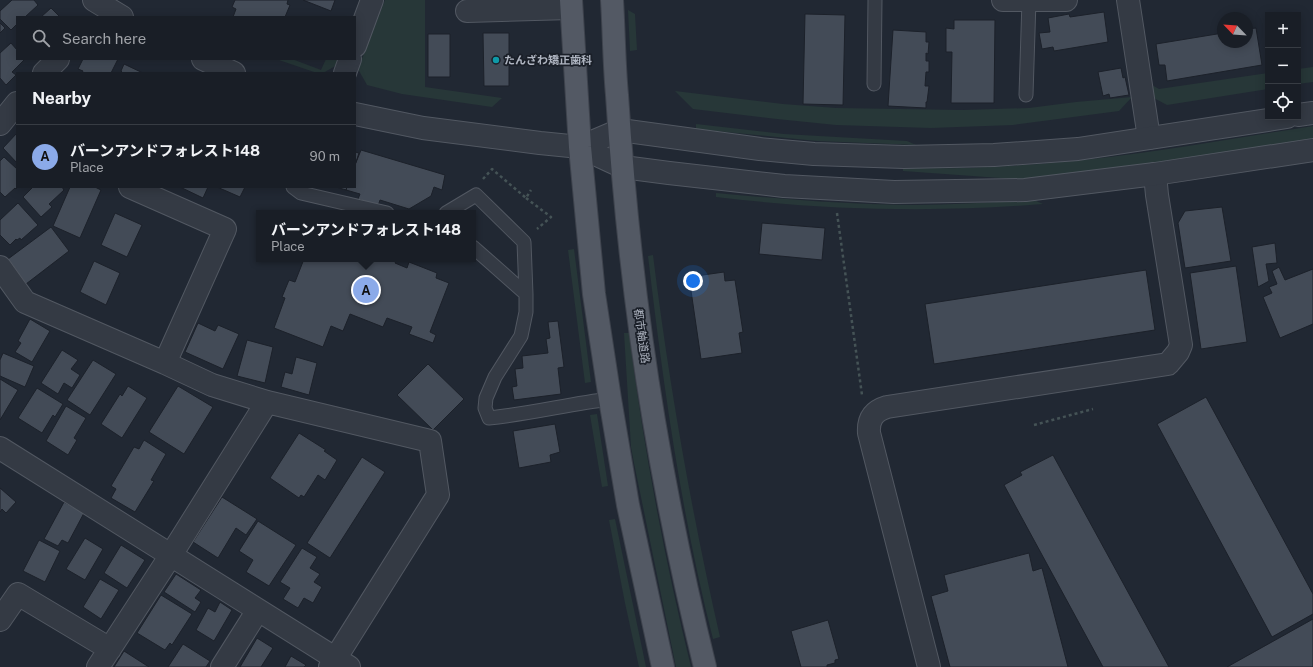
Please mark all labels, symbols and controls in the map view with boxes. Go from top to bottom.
north arrow [1217,12,1253,48]
map controls [1265,12,1301,120]
button: + [1265,12,1301,48]
search box [16,16,356,60]
icon: search [30,27,52,49]
text: Search here [62,30,146,47]
button: − [1265,48,1301,84]
place label: たんざわ矯正歯科 [504,54,592,66]
marker: たんざわ矯正歯科 [491,55,501,65]
button: locate [1265,84,1301,120]
text: Nearby [32,88,91,108]
text: バーンアンドフォレスト148 [70,142,260,159]
text: A [40,149,50,164]
text: 90 m [310,149,340,164]
text: Place [70,160,104,175]
popup [256,210,476,262]
text: バーンアンドフォレスト148 [271,221,461,238]
text: Place [271,239,305,254]
your location [683,271,703,291]
pin: A [353,275,379,305]
street label: 都市軸道路 [632,308,652,364]

